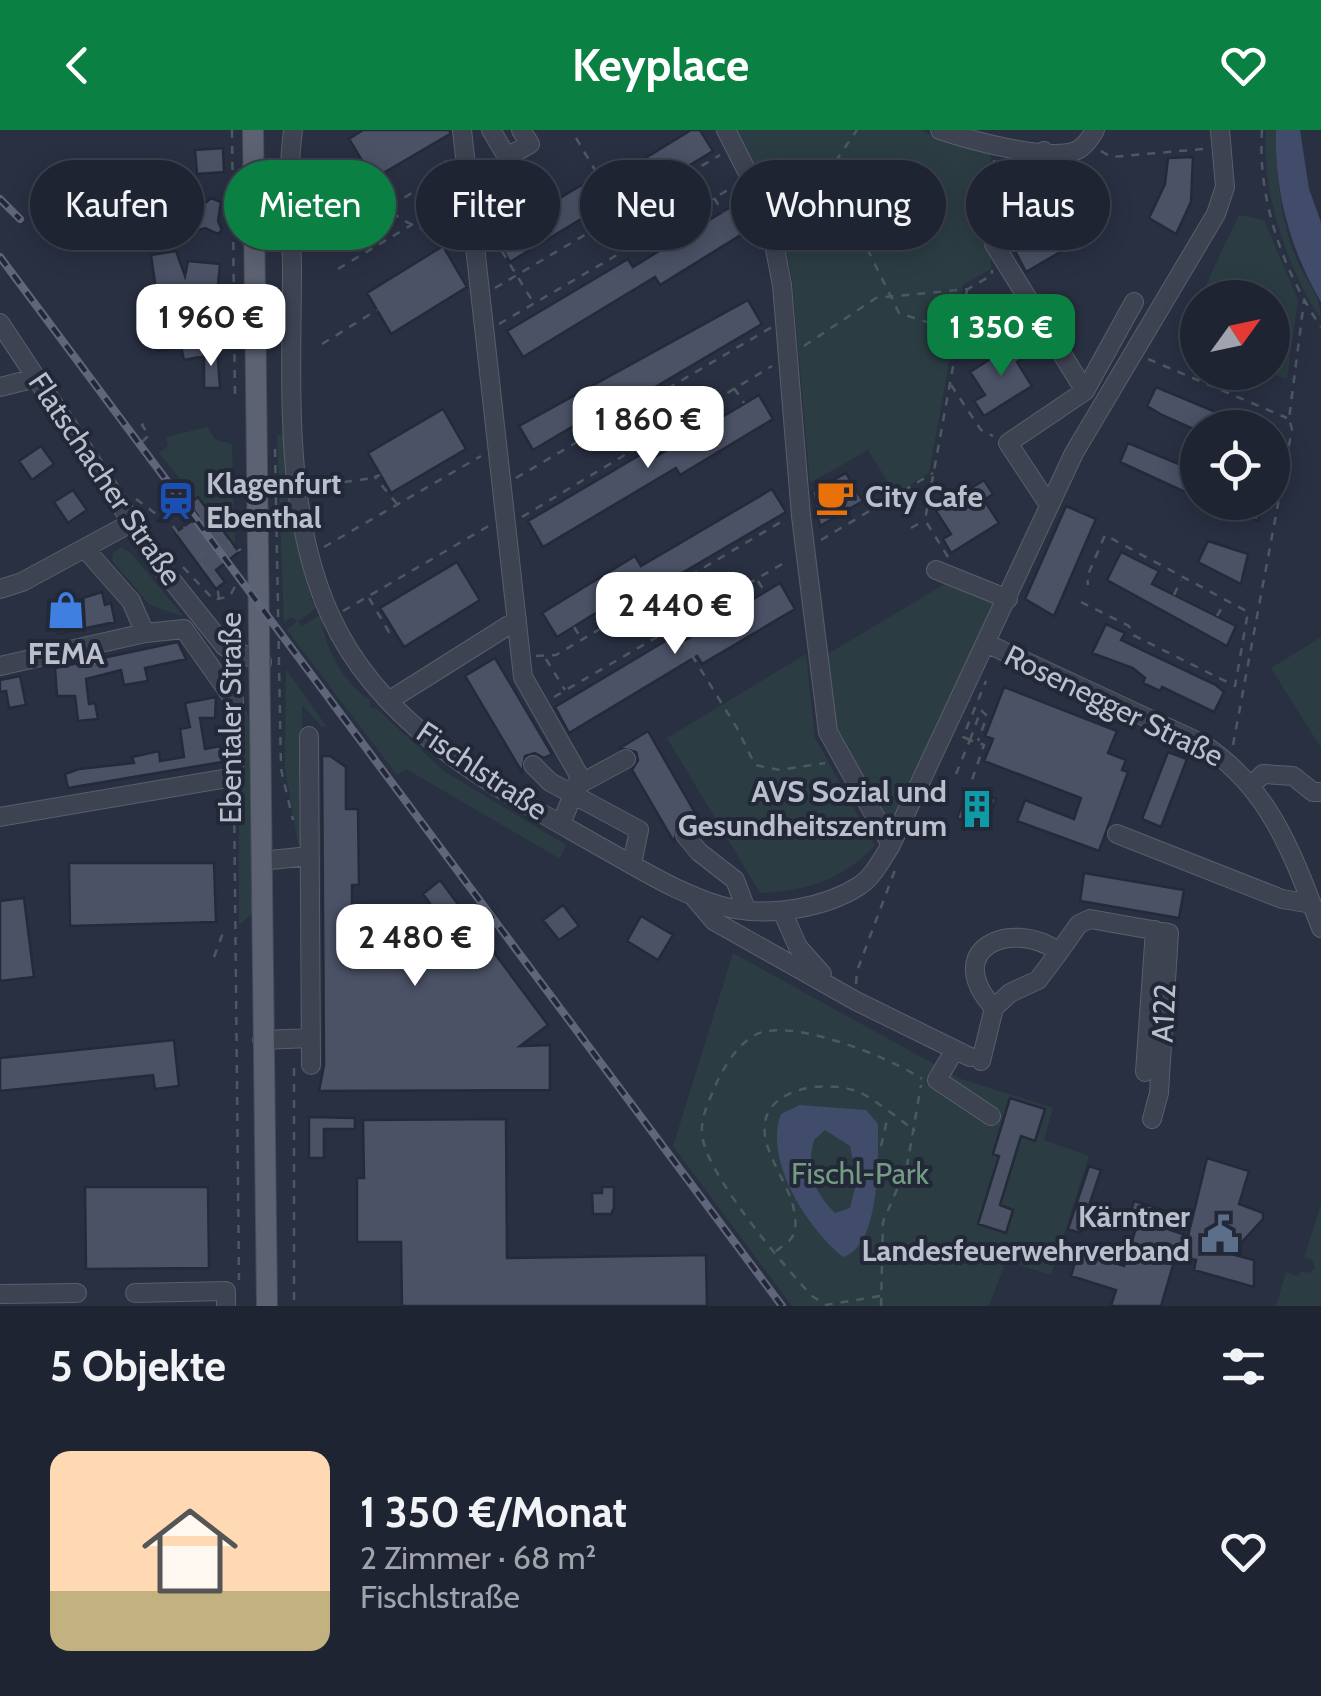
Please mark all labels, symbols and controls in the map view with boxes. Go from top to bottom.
icon: back [50,38,105,93]
text: Keyplace [572,38,749,92]
icon: heart [1216,38,1271,93]
chip: Kaufen [30,160,204,250]
chip: Mieten [224,160,396,250]
chip: Filter [416,160,560,250]
chip: Neu [580,160,711,250]
chip: Wohnung [731,160,946,250]
chip: Haus [966,160,1110,250]
north arrow [1180,280,1290,390]
map controls [1180,280,1290,520]
pin: 1 960 € [119,284,303,369]
pin: 1 350 € [909,294,1093,379]
text: 1 960 € [158,297,264,336]
text: 1 350 € [949,307,1053,346]
street label: Flatschacher Straße [21,365,190,592]
pin: 1 860 € [556,386,740,471]
text: 1 860 € [595,399,701,438]
button: locate [1180,410,1290,520]
place label: Klagenfurt Ebenthal [206,465,341,536]
cafe icon: City Cafe [814,476,856,518]
place label: City Cafe [865,478,983,515]
station icon: Klagenfurt Ebenthal [155,480,197,522]
pin: 2 440 € [583,572,767,657]
text: 2 440 € [618,585,732,624]
shop icon: FEMA [45,589,87,631]
street label: Ebentaler Straße [212,612,249,824]
place label: FEMA [28,635,105,672]
street label: Rosenegger Straße [999,637,1230,775]
street label: Fischlstraße [410,713,555,828]
place label: AVS Sozial und Gesundheitszentrum [678,773,947,844]
building icon: AVS Sozial und Gesundheitszentrum [956,788,998,830]
pin: 2 480 € [323,904,507,989]
text: 2 480 € [358,917,472,956]
street label: A122 [1143,982,1184,1044]
park label: Fischl-Park [791,1155,930,1192]
place label: Kärntner Landesfeuerwehrverband [862,1198,1190,1269]
public building icon: Kärntner Landesfeuerwehrverband [1199,1213,1241,1255]
icon: filters [1216,1339,1271,1394]
text: 5 Objekte [50,1340,226,1392]
text: 1 350 €/Monat [360,1486,627,1538]
icon: home [130,1491,250,1611]
icon: heart [1216,1524,1271,1579]
text: 2 Zimmer · 68 m² [360,1538,596,1577]
text: Fischlstraße [360,1577,520,1616]

